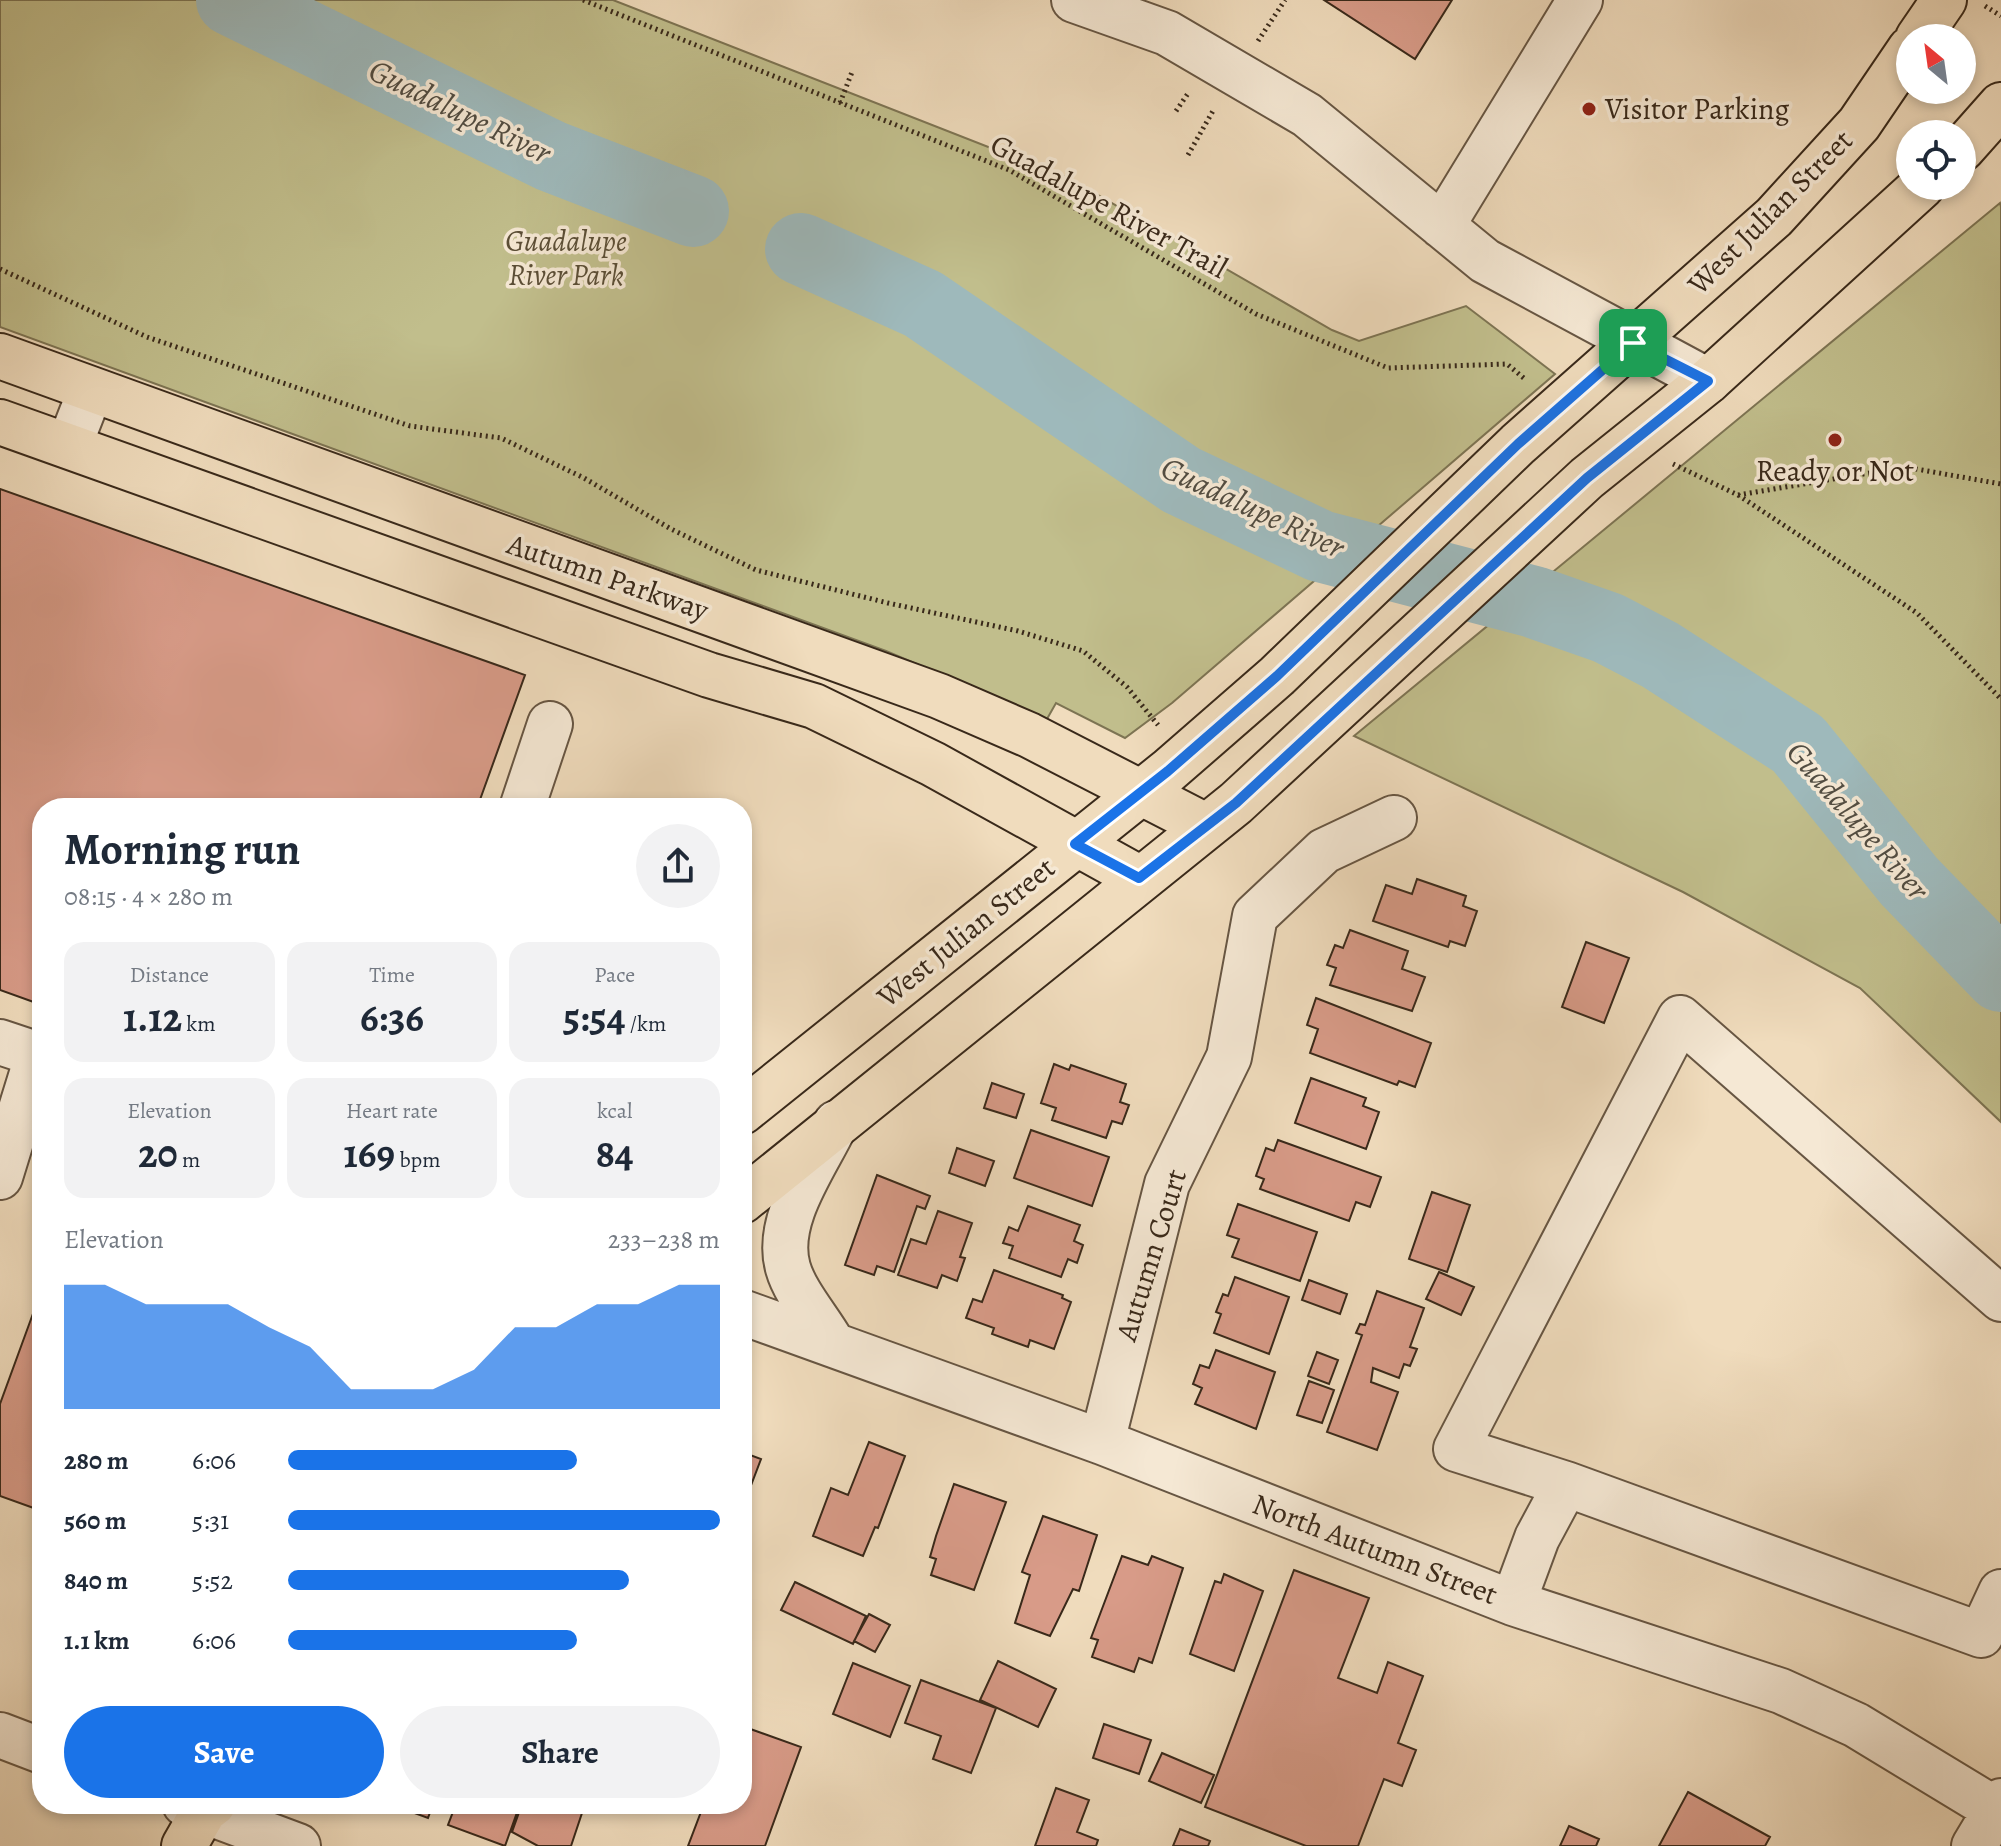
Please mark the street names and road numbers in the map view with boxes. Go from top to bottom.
street label: West Julian Street [1678,121,1861,304]
street label: Guadalupe River Trail [983,124,1235,288]
street label: Autumn Parkway [501,524,715,630]
street label: West Julian Street [868,848,1063,1017]
street label: Autumn Court [1106,1164,1196,1347]
street label: North Autumn Street [1247,1484,1503,1614]

